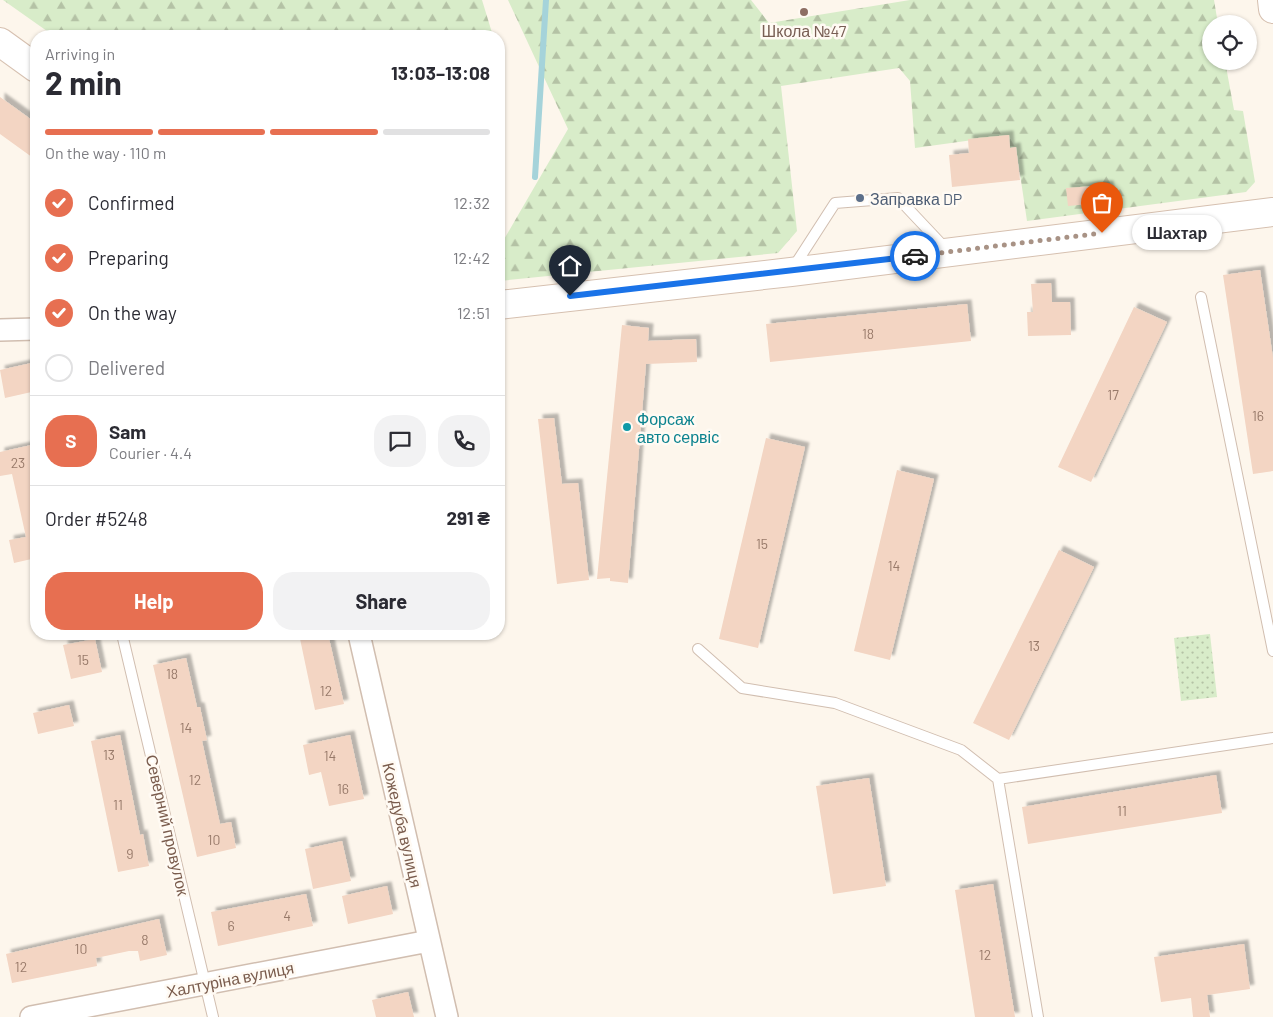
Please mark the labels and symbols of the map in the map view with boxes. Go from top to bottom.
marker: Школа №47 [798,6,810,18]
place label: Школа №47 [762,21,847,40]
pin [1081,182,1123,233]
place label: Заправка DP [870,189,962,208]
marker: Заправка DP [854,192,866,204]
callout: Шахтар [1132,216,1222,250]
courier [890,231,940,281]
pin [549,245,591,296]
house number: 18 [862,325,874,342]
house number: 17 [1107,386,1119,403]
house number: 16 [1252,407,1264,424]
place label: Форсаж авто сервіс [637,409,719,446]
marker: Форсаж авто сервіс [621,421,633,433]
house number: 23 [11,454,25,471]
house number: 15 [756,535,768,552]
house number: 14 [888,557,900,574]
house number: 13 [1028,637,1040,654]
house number: 15 [77,651,89,668]
house number: 18 [166,665,178,682]
house number: 12 [320,682,332,699]
house number: 14 [180,719,192,736]
house number: 13 [103,746,115,763]
house number: 14 [324,747,336,764]
street label: Северний провулок [143,753,194,898]
street label: Кожедуба вулиця [379,761,427,889]
house number: 12 [189,771,201,788]
house number: 16 [337,780,349,797]
house number: 11 [113,796,123,813]
house number: 11 [1117,802,1127,819]
house number: 10 [208,831,220,848]
house number: 9 [126,845,134,862]
house number: 4 [283,907,291,924]
house number: 6 [227,917,235,934]
house number: 8 [141,931,149,948]
house number: 10 [75,940,87,957]
house number: 12 [979,946,991,963]
street label: Халтуріна вулиця [165,957,295,1001]
house number: 12 [15,958,27,975]

